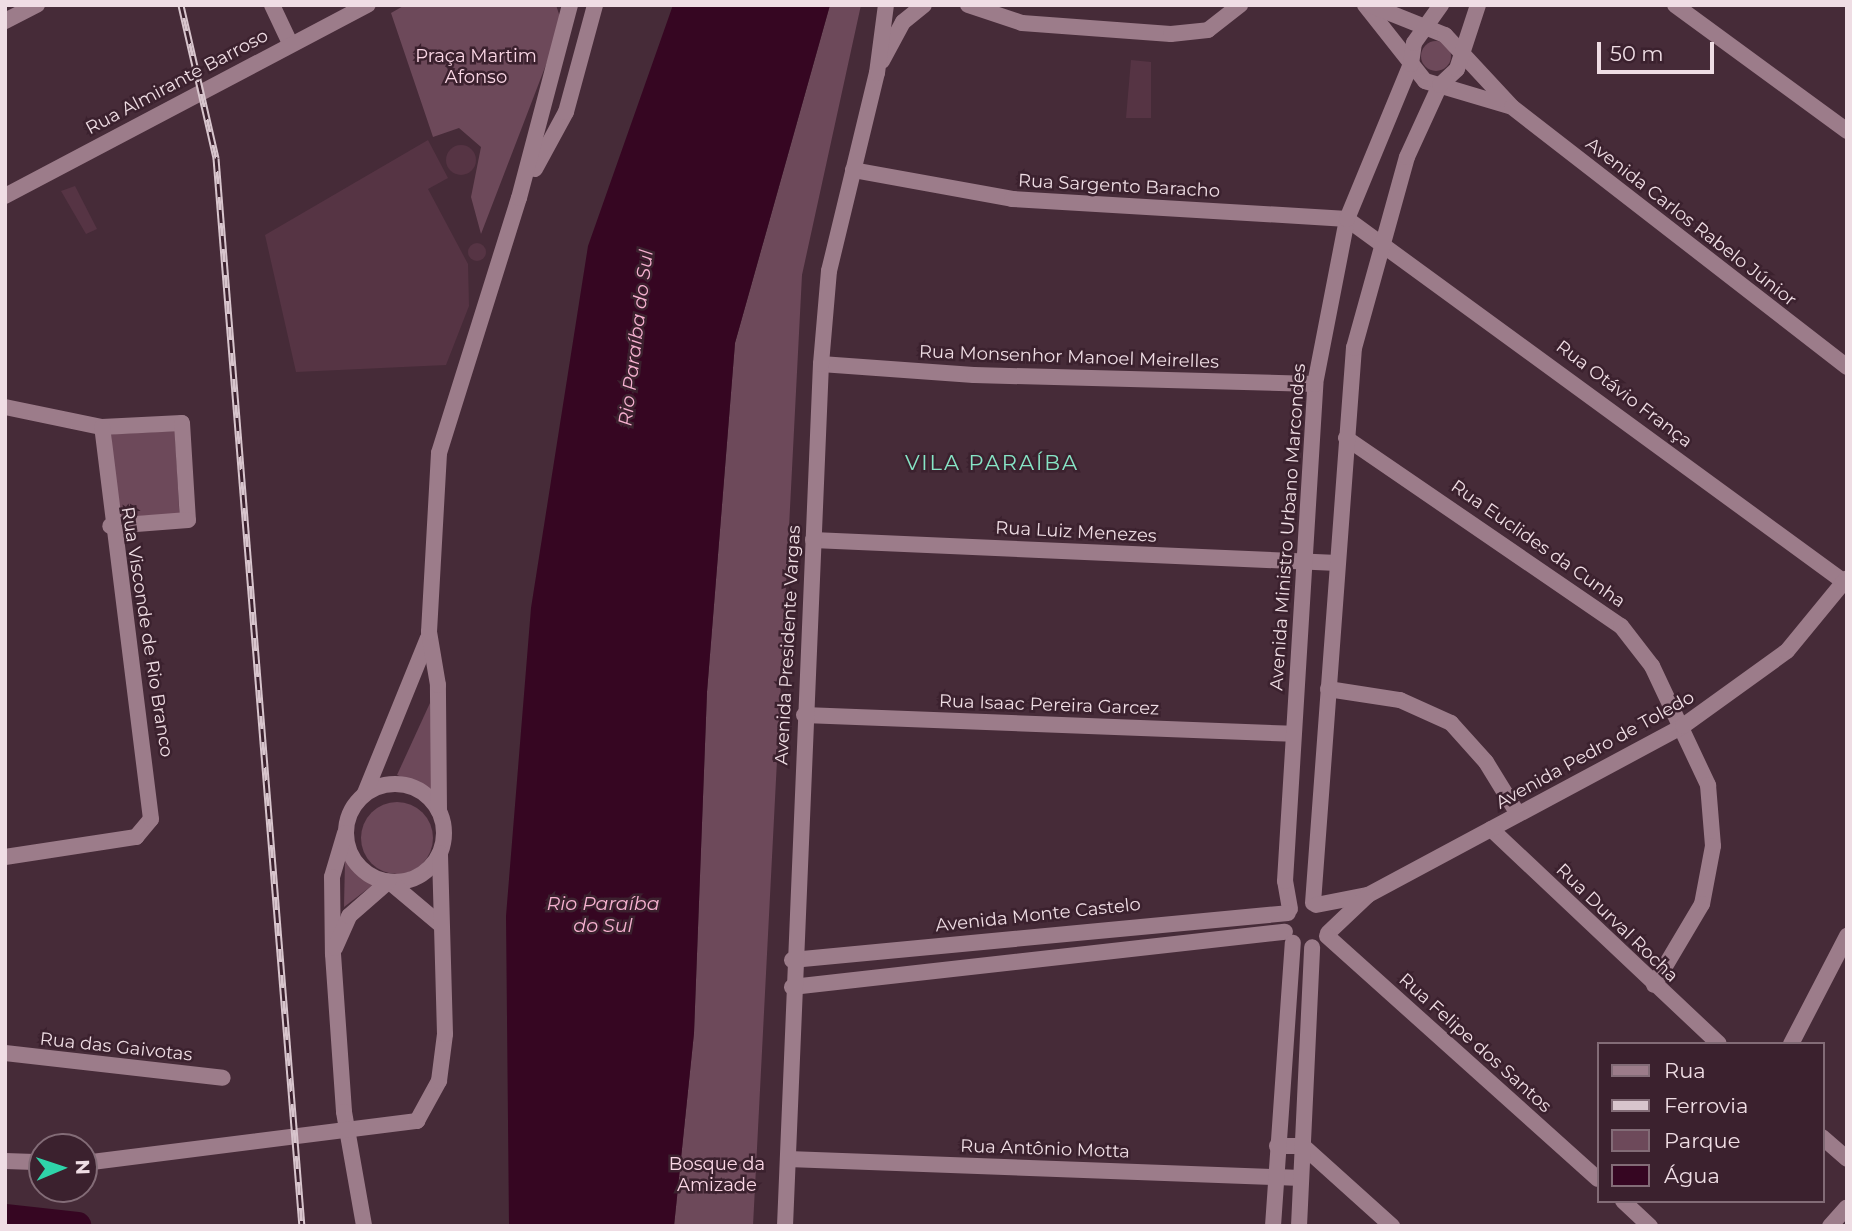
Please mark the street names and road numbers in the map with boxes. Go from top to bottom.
street label: Rua Almirante Barroso [82,25,272,139]
street label: Avenida Carlos Rabelo Júnior [1581,133,1801,311]
street label: Rua Sargento Baracho [1017,170,1221,202]
street label: Rua Otávio França [1552,336,1696,452]
street label: Rua Monsenhor Manoel Meirelles [919,341,1219,373]
street label: Avenida Ministro Urbano Marcondes [1266,363,1310,691]
street label: Rua Euclides da Cunha [1447,476,1629,612]
street label: Rua Visconde de Rio Branco [117,505,177,759]
street label: Rua Luiz Menezes [995,517,1157,547]
street label: Avenida Presidente Vargas [771,525,805,765]
street label: Avenida Pedro de Toledo [1492,686,1698,814]
street label: Rua Isaac Pereira Garcez [939,690,1159,720]
street label: Rua Durval Rocha [1551,859,1683,987]
street label: Avenida Monte Castelo [934,893,1142,937]
street label: Rua Felipe dos Santos [1394,969,1556,1117]
street label: Rua das Gaivotas [39,1028,193,1066]
street label: Rua Antônio Motta [960,1135,1130,1163]

